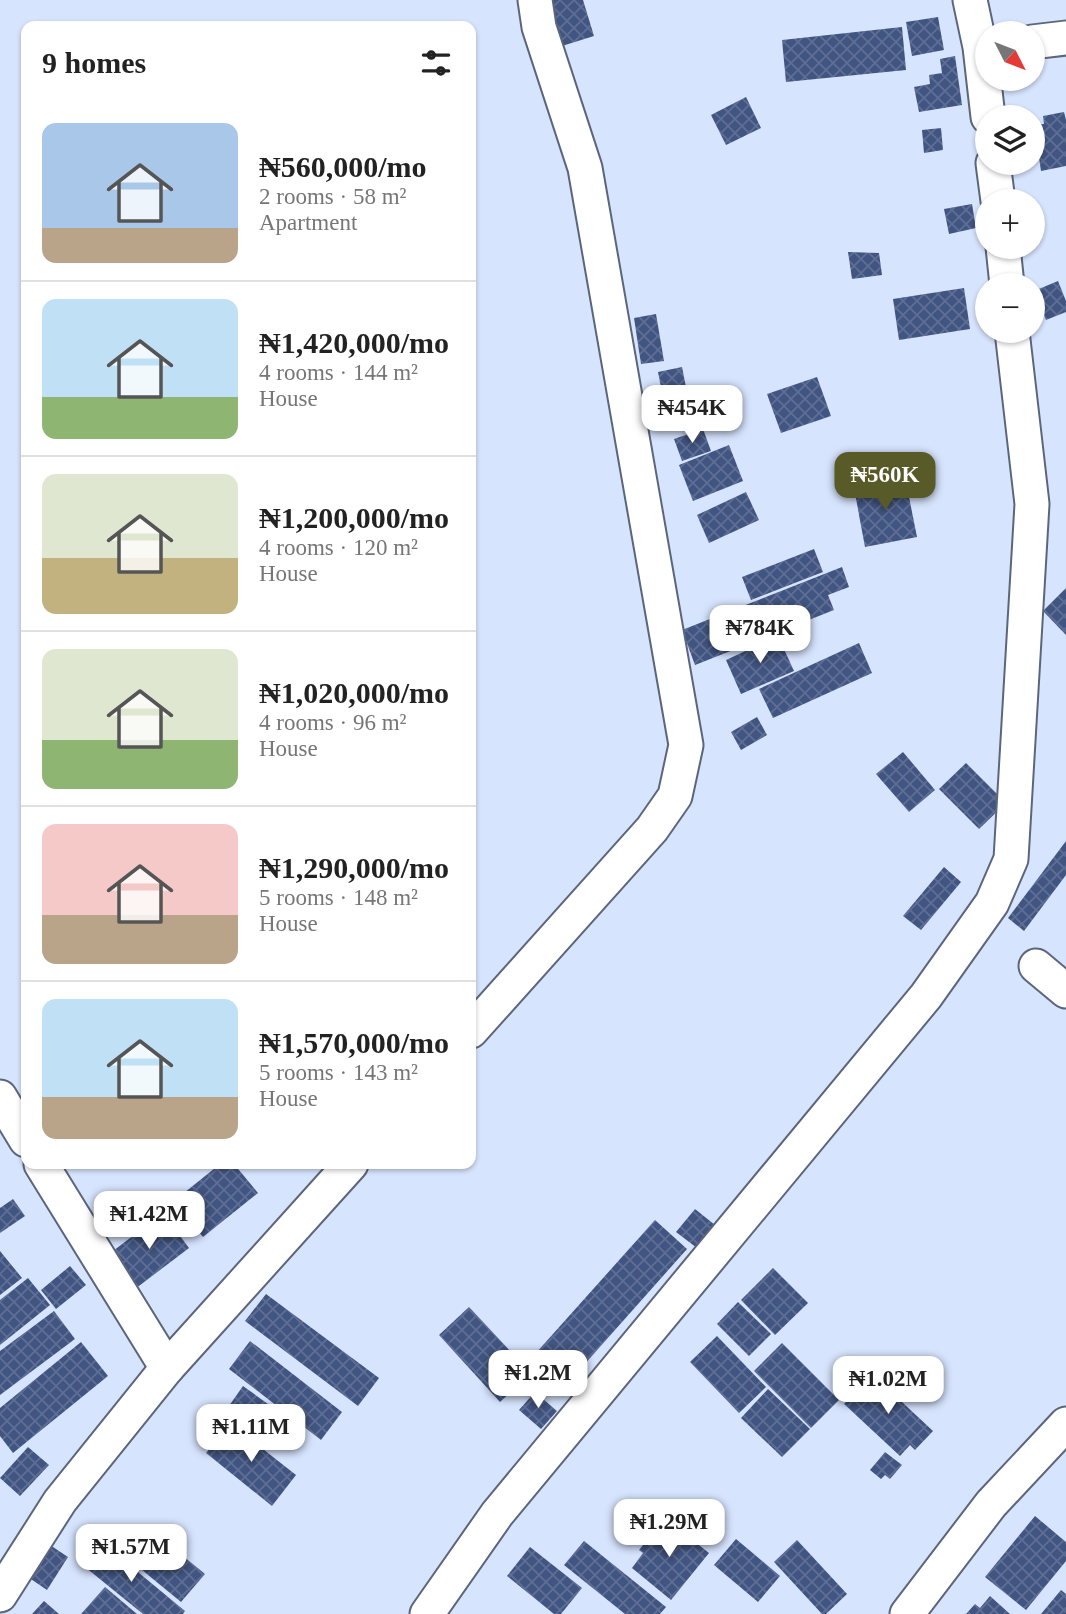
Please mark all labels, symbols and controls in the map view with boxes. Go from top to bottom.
north arrow [975,21,1045,91]
map controls [975,21,1045,343]
icon: filters [417,44,455,82]
text: 9 homes [42,46,146,79]
button: layers [975,105,1045,175]
text: ₦560,000/mo [259,150,427,183]
icon: home [98,151,182,235]
text: 2 rooms · 58 m² [259,184,406,209]
button: + [975,189,1045,259]
text: Apartment [259,210,357,235]
button: − [975,273,1045,343]
text: ₦1,420,000/mo [259,326,449,359]
icon: home [98,327,182,411]
text: 4 rooms · 144 m² [259,360,418,385]
text: House [259,386,318,411]
pin: ₦454K [643,386,741,445]
text: ₦454K [658,395,727,420]
pin: ₦560K [836,452,934,512]
text: ₦560K [851,462,920,487]
text: ₦1,200,000/mo [259,501,449,534]
icon: home [98,502,182,586]
text: 4 rooms · 120 m² [259,535,418,560]
text: House [259,561,318,586]
pin: ₦784K [711,606,809,665]
text: ₦784K [726,615,795,640]
text: ₦1,020,000/mo [259,676,449,709]
icon: home [98,677,182,761]
text: 4 rooms · 96 m² [259,710,406,735]
text: House [259,736,318,761]
text: ₦1,290,000/mo [259,851,449,884]
icon: home [98,852,182,936]
text: 5 rooms · 148 m² [259,885,418,910]
text: House [259,911,318,936]
text: ₦1,570,000/mo [259,1026,449,1059]
icon: home [98,1027,182,1111]
text: 5 rooms · 143 m² [259,1060,418,1085]
text: House [259,1086,318,1111]
pin: ₦1.42M [92,1192,206,1251]
text: ₦1.42M [110,1201,188,1226]
pin: ₦1.2M [489,1350,587,1410]
pin: ₦1.02M [831,1356,945,1416]
text: ₦1.2M [504,1360,572,1385]
text: ₦1.02M [849,1366,927,1391]
pin: ₦1.11M [194,1404,308,1464]
text: ₦1.11M [212,1414,290,1439]
pin: ₦1.29M [612,1500,726,1559]
text: ₦1.29M [630,1509,708,1534]
pin: ₦1.57M [74,1524,188,1584]
text: ₦1.57M [92,1534,170,1559]

